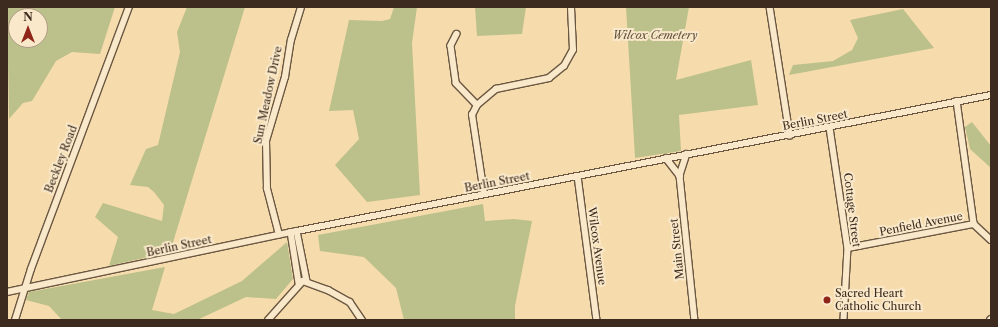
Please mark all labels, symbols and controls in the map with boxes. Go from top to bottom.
north arrow [8,8,48,48]
text: N [23,10,33,24]
park label: Wilcox Cemetery [613,28,697,42]
street label: Sun Meadow Drive [251,45,285,145]
street label: Berlin Street [781,107,849,133]
street label: Beckley Road [42,123,80,195]
street label: Berlin Street [463,169,531,195]
street label: Cottage Street [841,172,863,248]
street label: Wilcox Avenue [585,206,609,286]
street label: Penfield Avenue [878,209,964,239]
street label: Main Street [667,218,687,280]
street label: Berlin Street [145,233,213,259]
place label: Sacred Heart Catholic Church [835,287,921,313]
marker: Sacred Heart Catholic Church [822,295,832,305]

